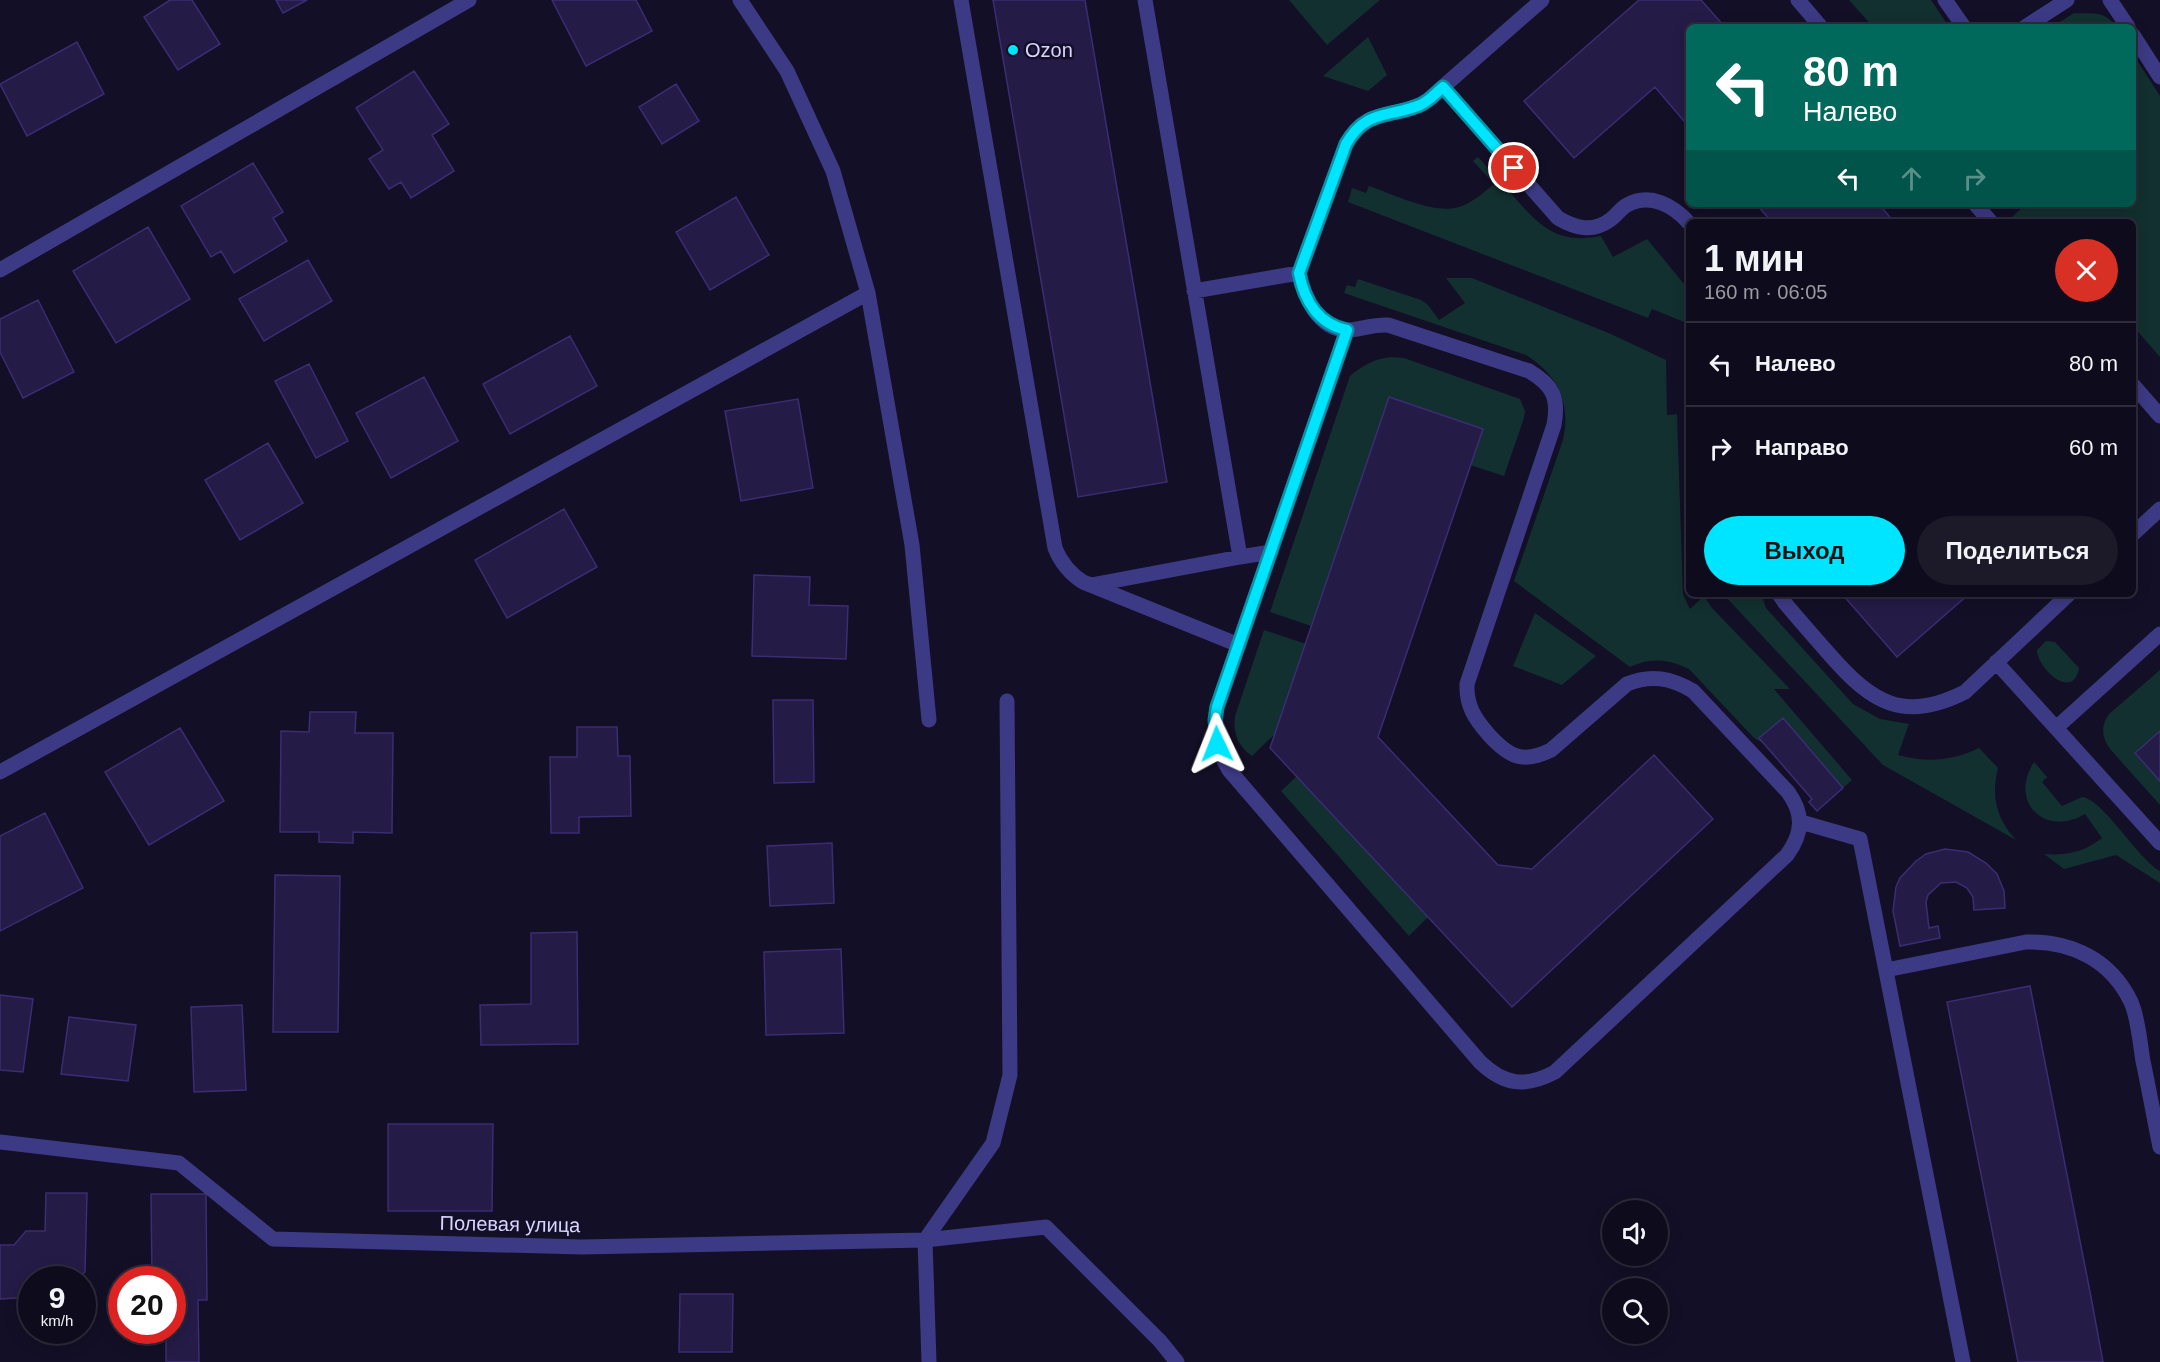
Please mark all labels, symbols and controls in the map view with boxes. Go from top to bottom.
place label: Ozon [1025,39,1073,61]
marker: Ozon [1006,43,1020,57]
icon: left [1704,48,1782,126]
text: 80 m [1803,48,1899,95]
text: Налево [1803,97,1897,127]
pin [1488,142,1539,193]
icon: arrive [1497,151,1530,184]
icon: left [1832,162,1865,195]
icon: ahead [1895,162,1928,195]
icon: right [1958,162,1991,195]
text: 1 мин [1704,238,1805,279]
button: close [2055,239,2118,302]
text: 160 m · 06:05 [1704,281,1827,303]
icon: left [1704,348,1737,381]
text: Налево [1755,351,1836,376]
text: 80 m [2069,351,2118,376]
icon: right [1704,432,1737,465]
text: Направо [1755,435,1849,460]
text: 60 m [2069,435,2118,460]
button: Выход [1704,516,1905,585]
button: Поделиться [1917,516,2118,585]
position arrow [1185,712,1249,776]
map controls [1602,1200,1668,1344]
button: sound [1602,1200,1668,1266]
street label: Полевая улица [439,1212,581,1236]
speed limit sign: 20 [108,1266,186,1344]
button: search [1602,1278,1668,1344]
text: 9 [49,1281,65,1314]
text: km/h [41,1312,73,1329]

